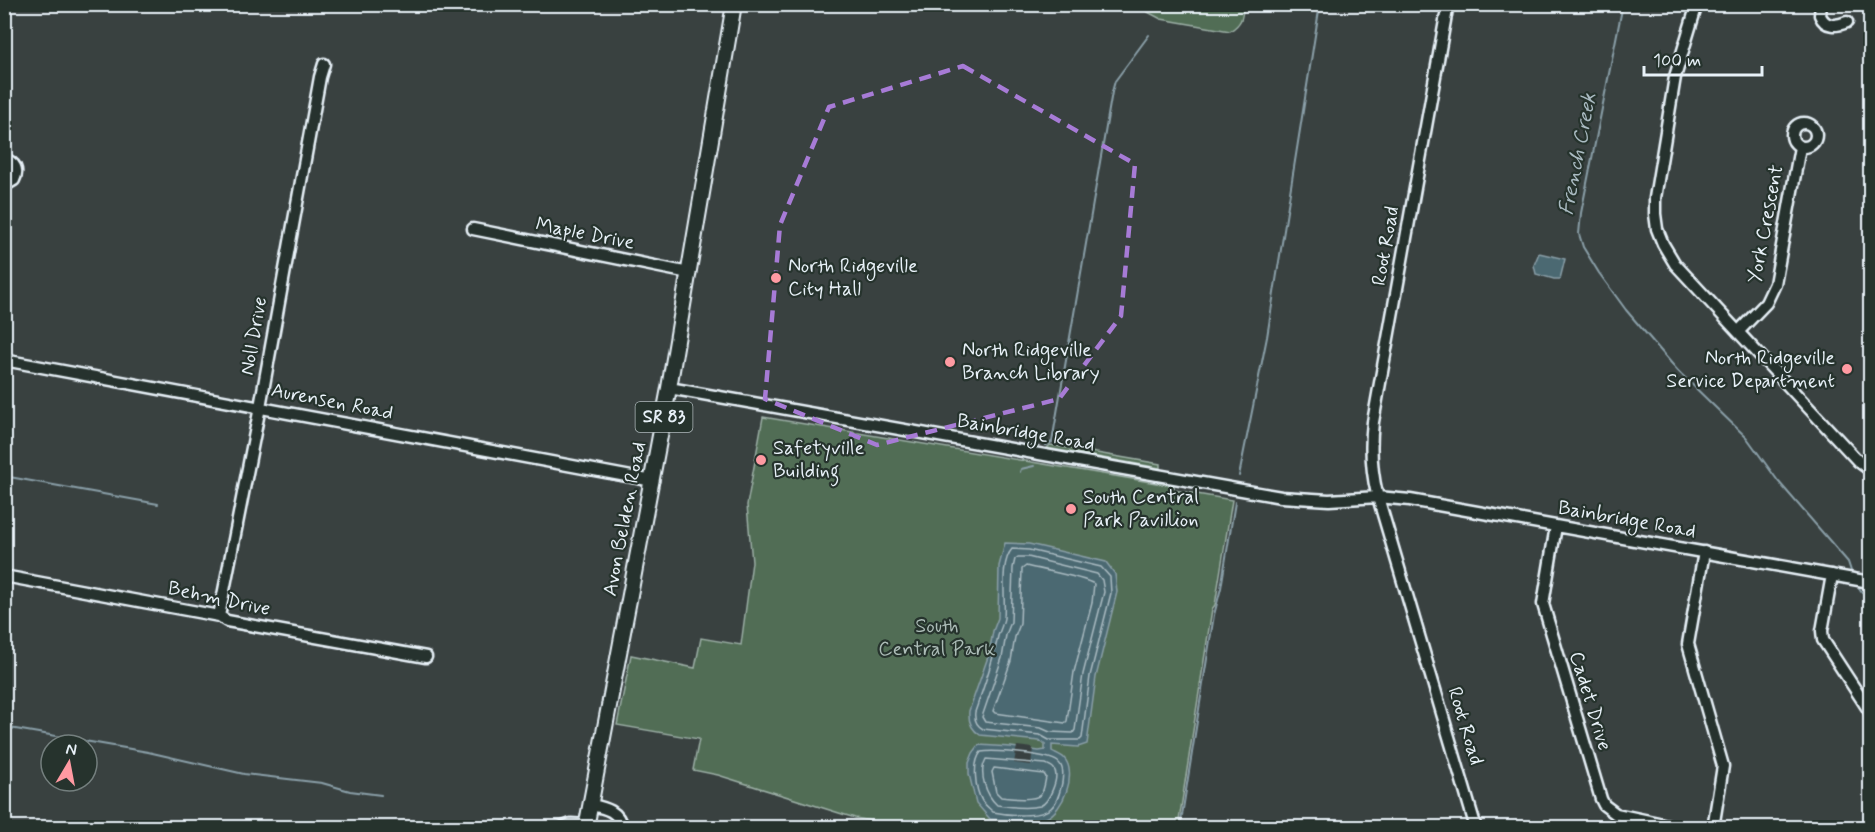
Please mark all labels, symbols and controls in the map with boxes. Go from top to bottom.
scale bar [1644,39,1762,77]
text: 100 m [1653,49,1701,73]
water label: French Creek [1552,90,1604,218]
street label: York Crescent [1741,162,1791,286]
street label: Root Road [1366,204,1406,288]
street label: Maple Drive [533,211,637,257]
place label: North Ridgeville City Hall [788,253,918,303]
marker: North Ridgeville City Hall [769,271,783,285]
street label: Noll Drive [234,294,274,378]
place label: North Ridgeville Branch Library [962,337,1100,387]
place label: North Ridgeville Service Department [1666,345,1835,395]
marker: North Ridgeville Branch Library [943,355,957,369]
marker: North Ridgeville Service Department [1840,362,1854,376]
street label: Aurensen Road [269,377,395,427]
road number: SR 83 [636,402,692,432]
street label: Bainbridge Road [955,408,1097,459]
place label: Safetyville Building [773,435,864,487]
street label: Avon Belden Road [597,439,653,599]
marker: Safetyville Building [754,453,768,467]
place label: South Central Park Pavillion [1083,484,1199,534]
street label: Bainbridge Road [1556,495,1698,546]
marker: South Central Park Pavillion [1064,502,1078,516]
street label: Behm Drive [165,575,273,623]
park label: South Central Park [878,613,996,663]
street label: Cadet Drive [1562,648,1618,754]
street label: Root Road [1440,684,1490,768]
north arrow [39,733,99,793]
text: N [64,738,78,761]

